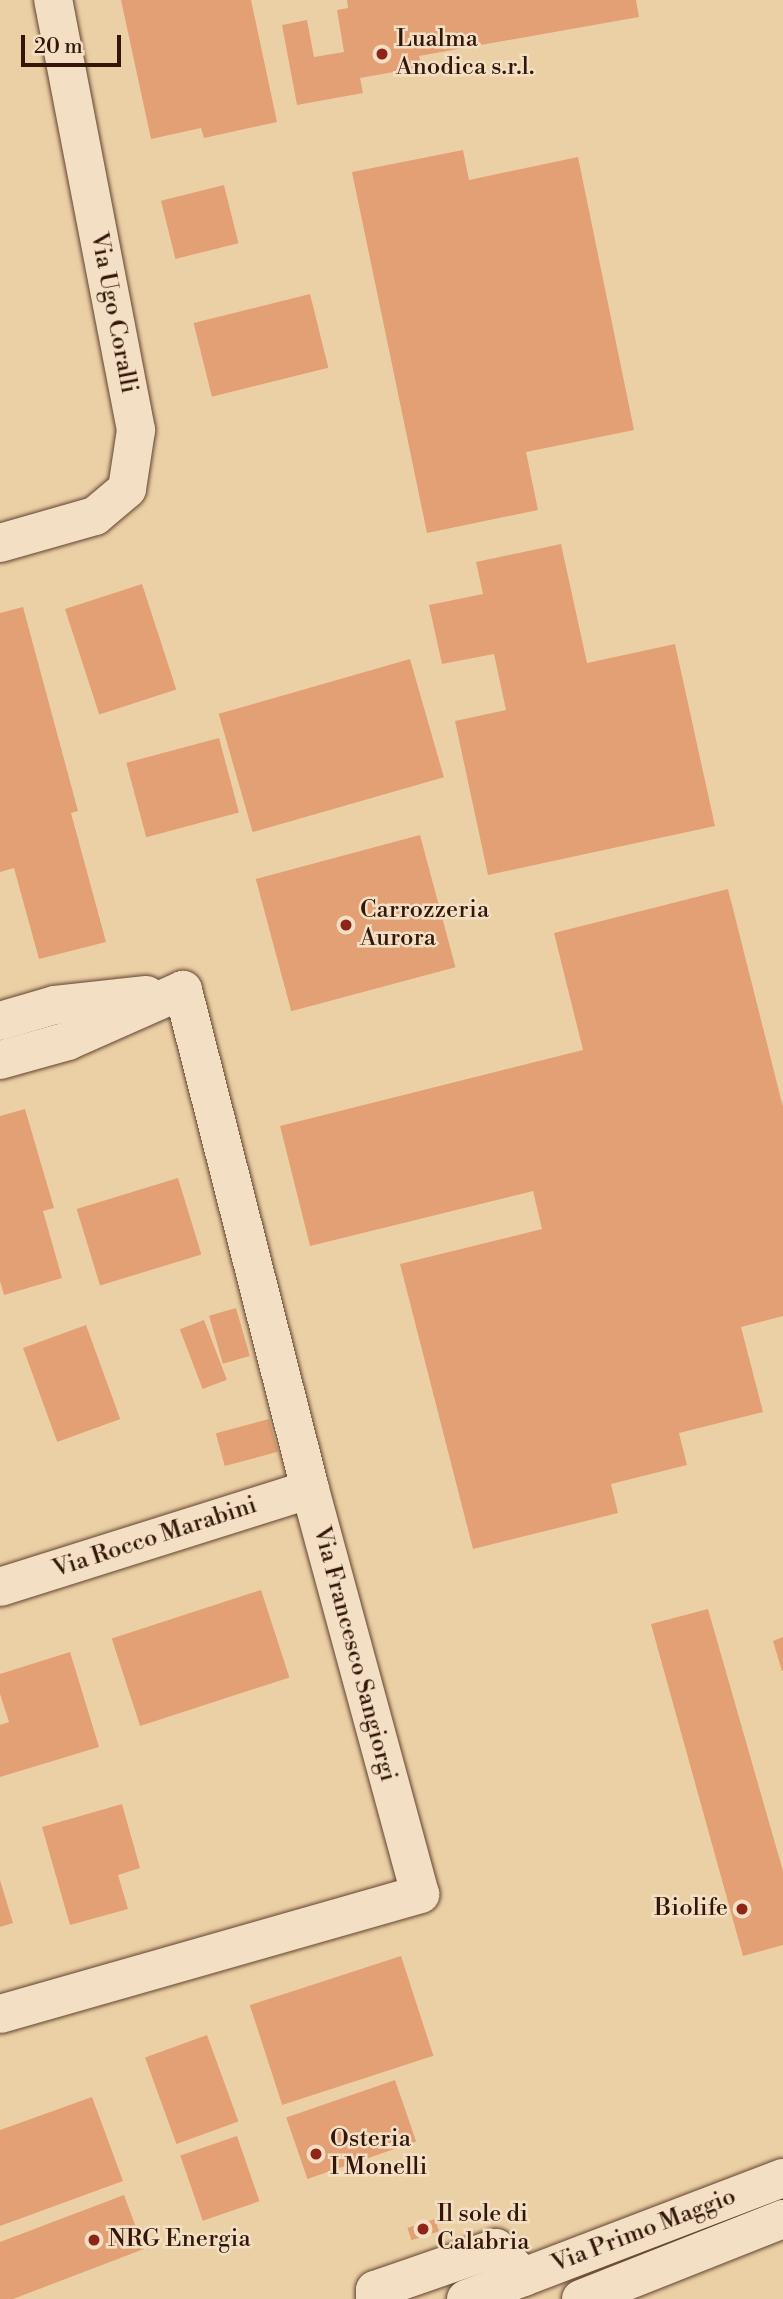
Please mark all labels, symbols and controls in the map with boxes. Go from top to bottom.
scale bar [24,21,124,65]
place label: Lualma Anodica s.r.l. [396,26,534,82]
text: 20 m [34,34,83,60]
marker: Lualma Anodica s.r.l. [374,46,390,62]
street label: Via Ugo Coralli [83,230,143,396]
place label: Carrozzeria Aurora [360,897,489,953]
marker: Carrozzeria Aurora [338,917,354,933]
street label: Via Rocco Marabini [49,1491,261,1585]
street label: Via Francesco Sangiorgi [306,1523,402,1785]
place label: Biolife [654,1895,728,1923]
marker: Biolife [734,1901,750,1917]
place label: Osteria I Monelli [330,2126,427,2182]
marker: Osteria I Monelli [308,2146,324,2162]
street label: Via Primo Maggio [548,2183,740,2279]
place label: Il sole di Calabria [437,2201,529,2257]
marker: Il sole di Calabria [415,2221,431,2237]
place label: NRG Energia [108,2226,251,2254]
marker: NRG Energia [86,2232,102,2248]

